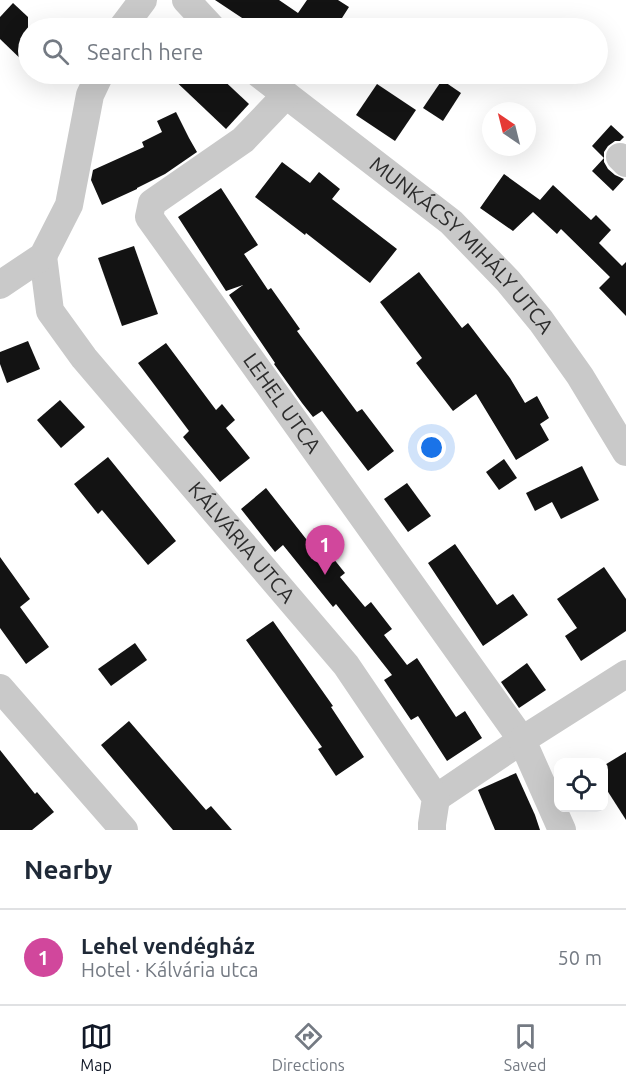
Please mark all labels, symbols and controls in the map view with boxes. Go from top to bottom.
search box [18,18,608,84]
icon: search [39,35,72,68]
text: Search here [87,39,203,64]
north arrow [482,102,536,156]
street label: MUNKÁCSY MIHÁLY UTCA [366,151,559,338]
street label: LEHEL UTCA [239,348,327,458]
your location [417,433,446,462]
street label: KÁLVÁRIA UTCA [184,476,301,608]
pin: 1 [306,526,344,575]
map controls [554,758,608,812]
button: locate [554,758,608,812]
text: Nearby [24,855,112,884]
text: Lehel vendégház [81,933,255,958]
text: 1 [38,946,49,969]
text: 50 m [558,946,602,969]
text: Hotel · Kálvária utca [81,958,259,981]
tab: Map [80,1020,113,1074]
tab: Directions [272,1020,345,1074]
tab: Saved [504,1020,546,1074]

